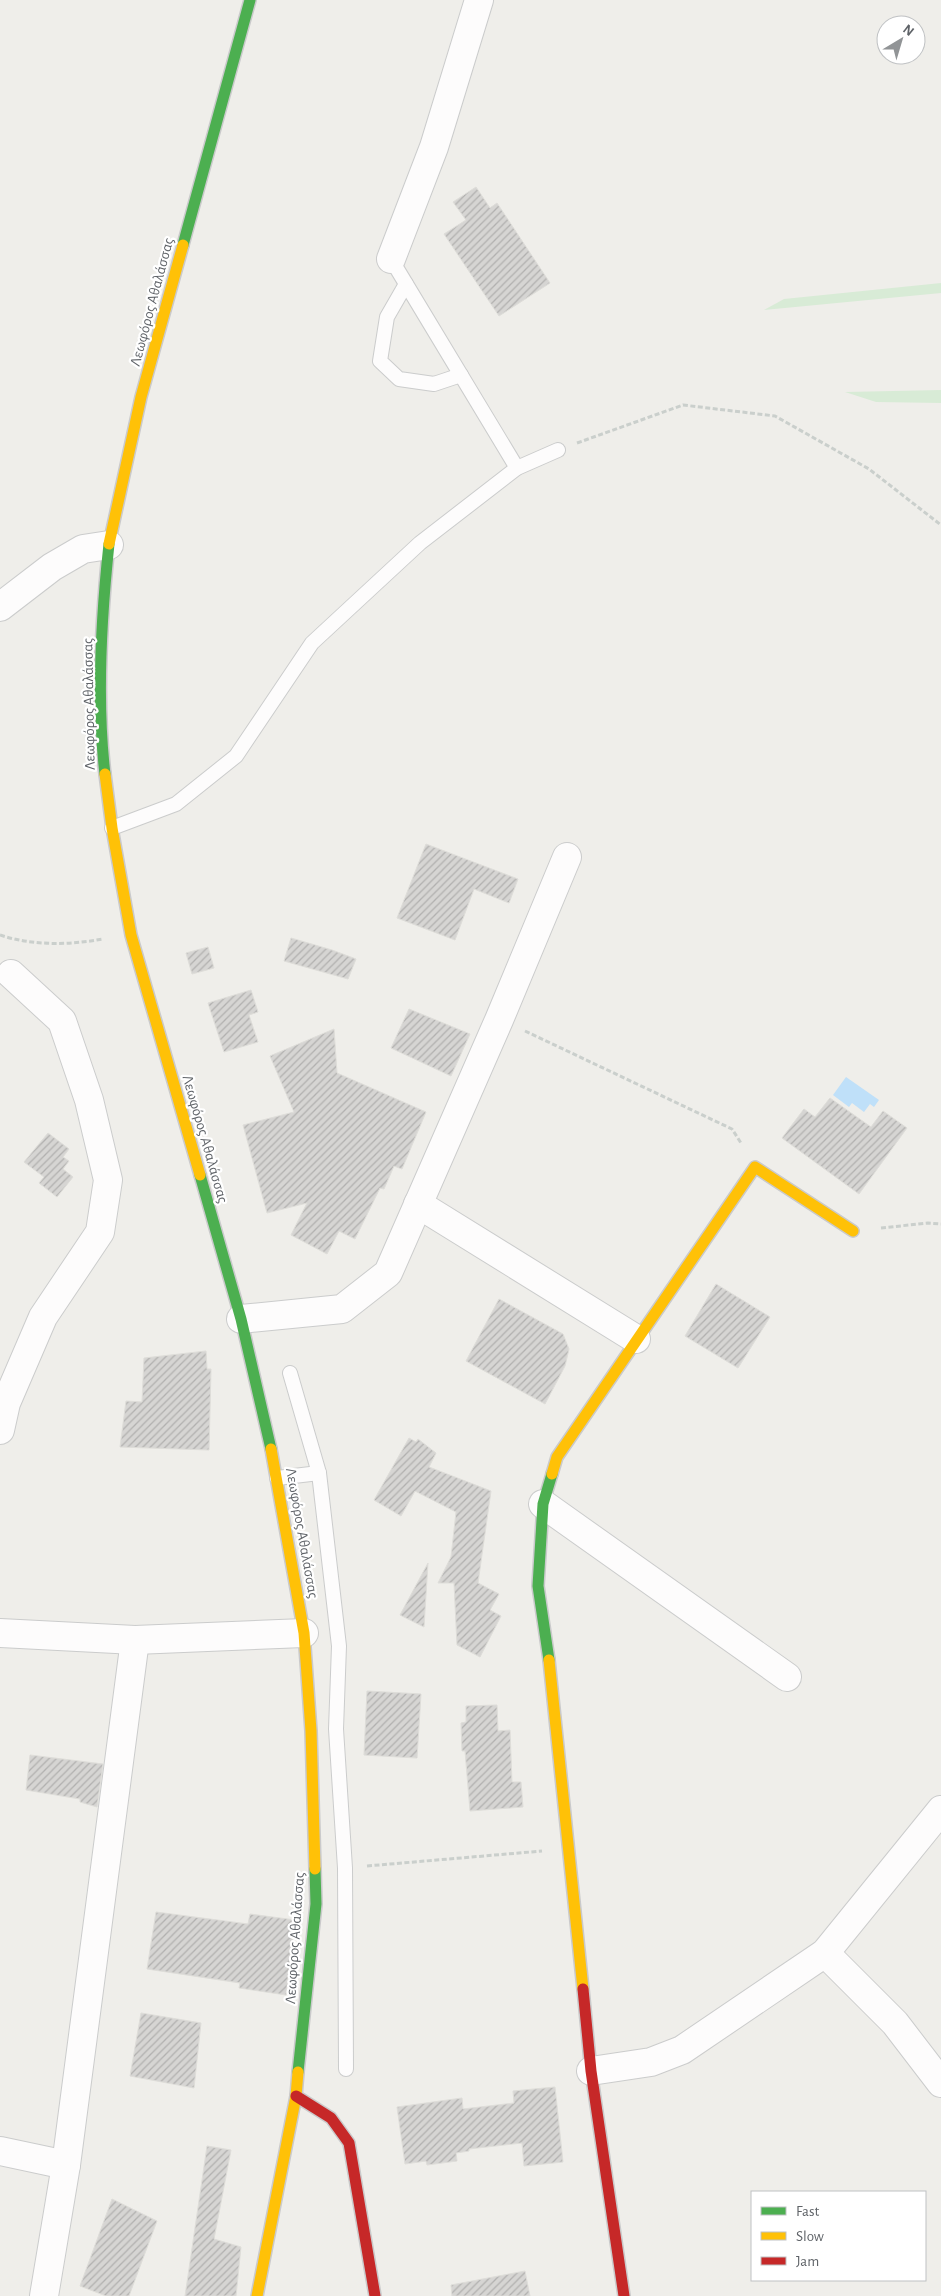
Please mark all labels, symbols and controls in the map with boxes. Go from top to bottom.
north arrow [876,15,926,65]
text: N [900,22,917,39]
street label: Λεωφόρος Αθαλάσσας [128,236,176,368]
street label: Λεωφόρος Αθαλάσσας [80,638,98,770]
street label: Λεωφόρος Αθαλάσσας [180,1073,230,1205]
street label: Λεωφόρος Αθαλάσσας [283,1467,321,1600]
street label: Λεωφόρος Αθαλάσσας [283,1871,307,2004]
legend [751,2191,926,2281]
text: Fast [796,2204,820,2219]
text: Slow [796,2229,824,2244]
text: Jam [796,2254,819,2269]

